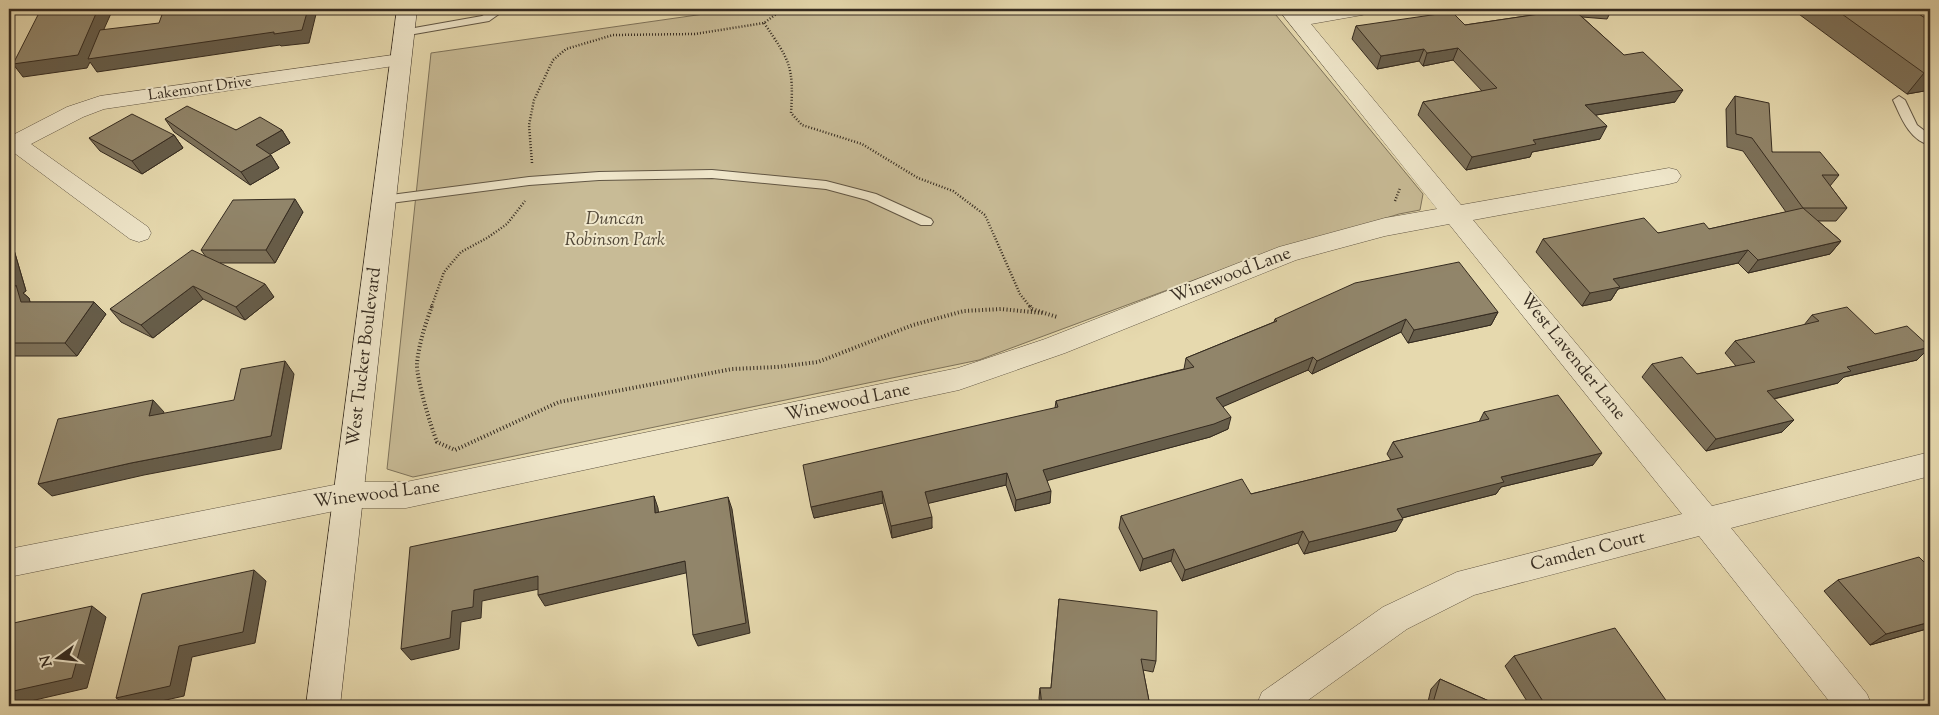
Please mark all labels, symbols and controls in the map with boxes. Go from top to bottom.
street label: Lakemont Drive [147,71,253,107]
park label: Duncan Robinson Park [565,207,665,254]
street label: Winewood Lane [1167,241,1295,311]
street label: West Tucker Boulevard [341,266,389,448]
street label: West Lavender Lane [1512,288,1632,426]
street label: Winewood Lane [783,377,913,429]
street label: Winewood Lane [312,474,442,516]
street label: Camden Court [1528,525,1648,579]
north arrow [32,632,82,682]
text: N [36,653,58,669]

